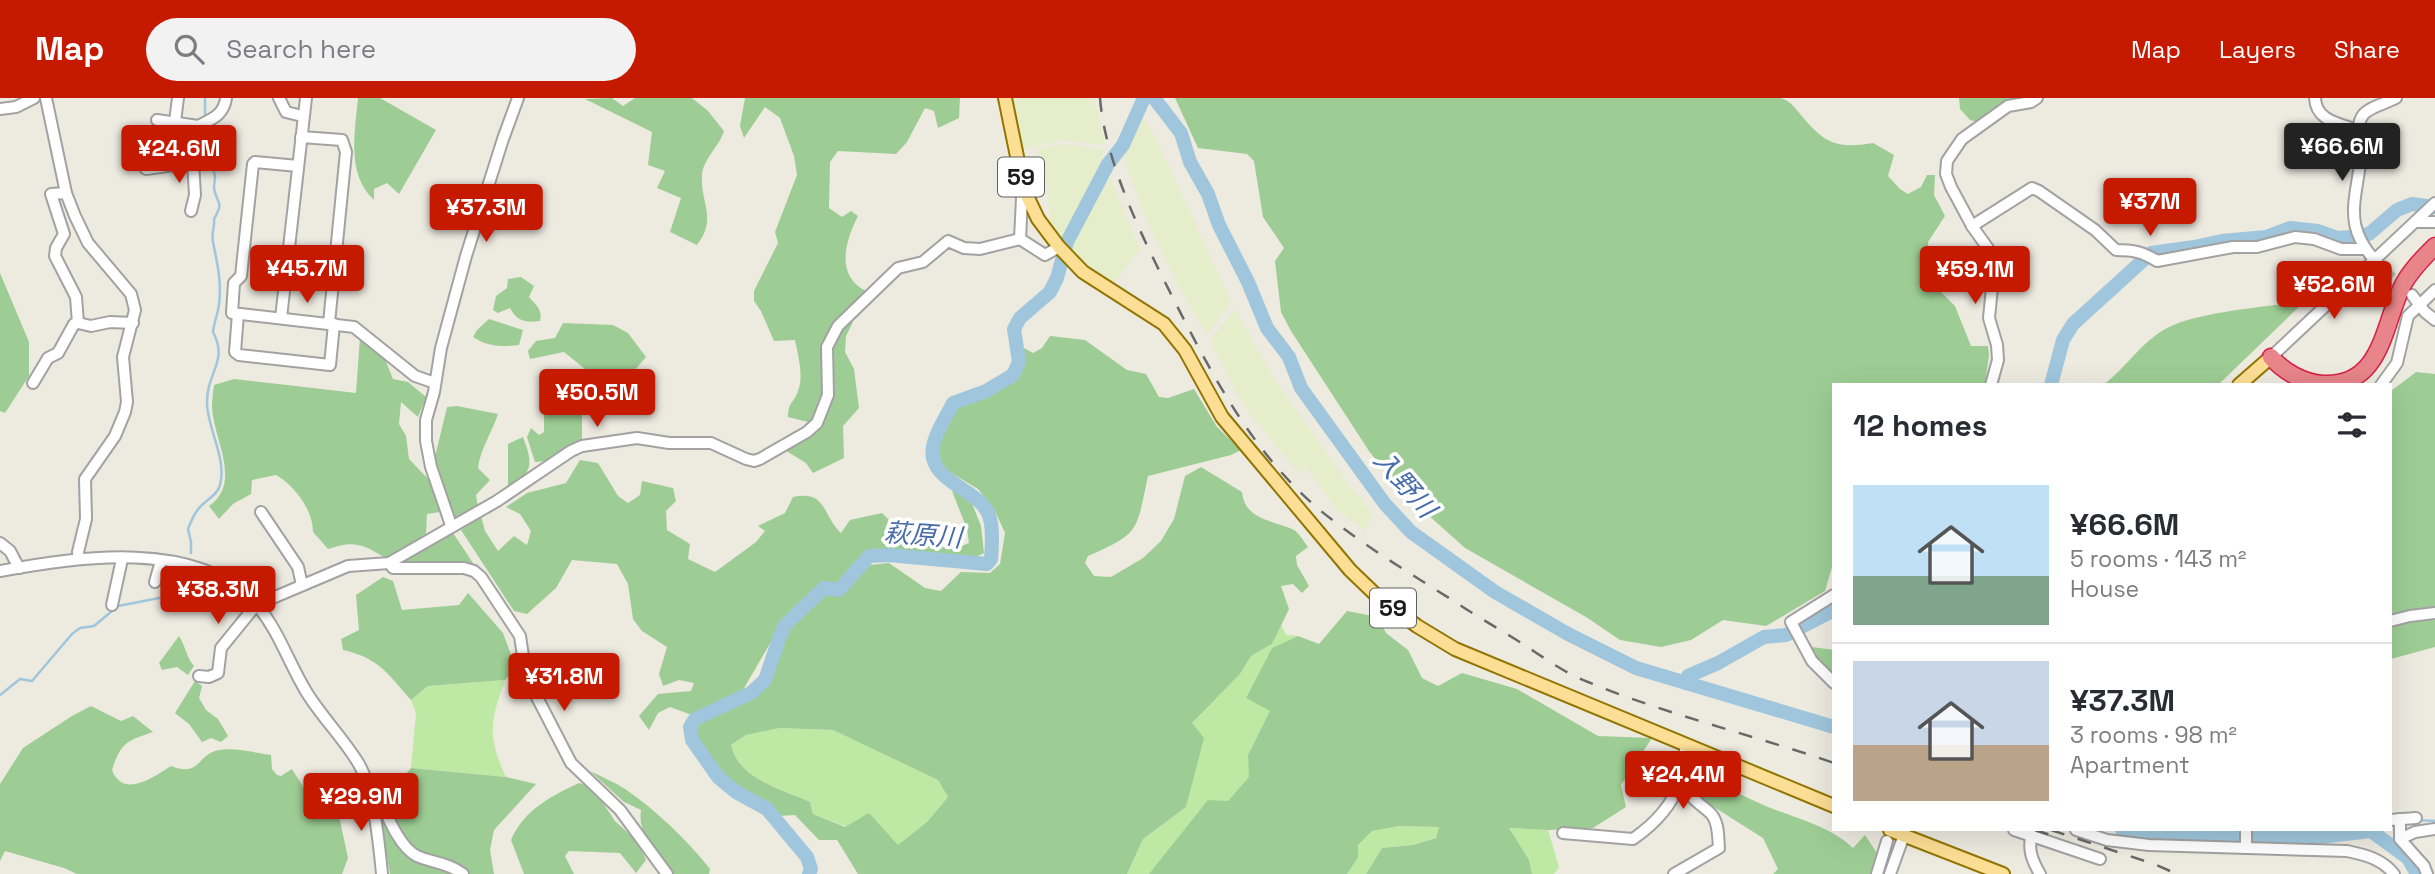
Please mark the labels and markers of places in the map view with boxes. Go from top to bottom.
pin: ¥66.6M [2285,123,2399,183]
pin: ¥24.6M [122,126,236,185]
pin: ¥37M [2109,178,2191,238]
pin: ¥37.3M [429,184,543,244]
pin: ¥45.7M [250,246,364,305]
pin: ¥59.1M [1918,246,2032,306]
pin: ¥52.6M [2277,262,2391,321]
pin: ¥50.5M [540,370,654,429]
pin: ¥38.3M [161,566,275,626]
pin: ¥31.8M [507,654,621,713]
pin: ¥24.4M [1626,752,1740,811]
pin: ¥29.9M [304,774,418,833]

